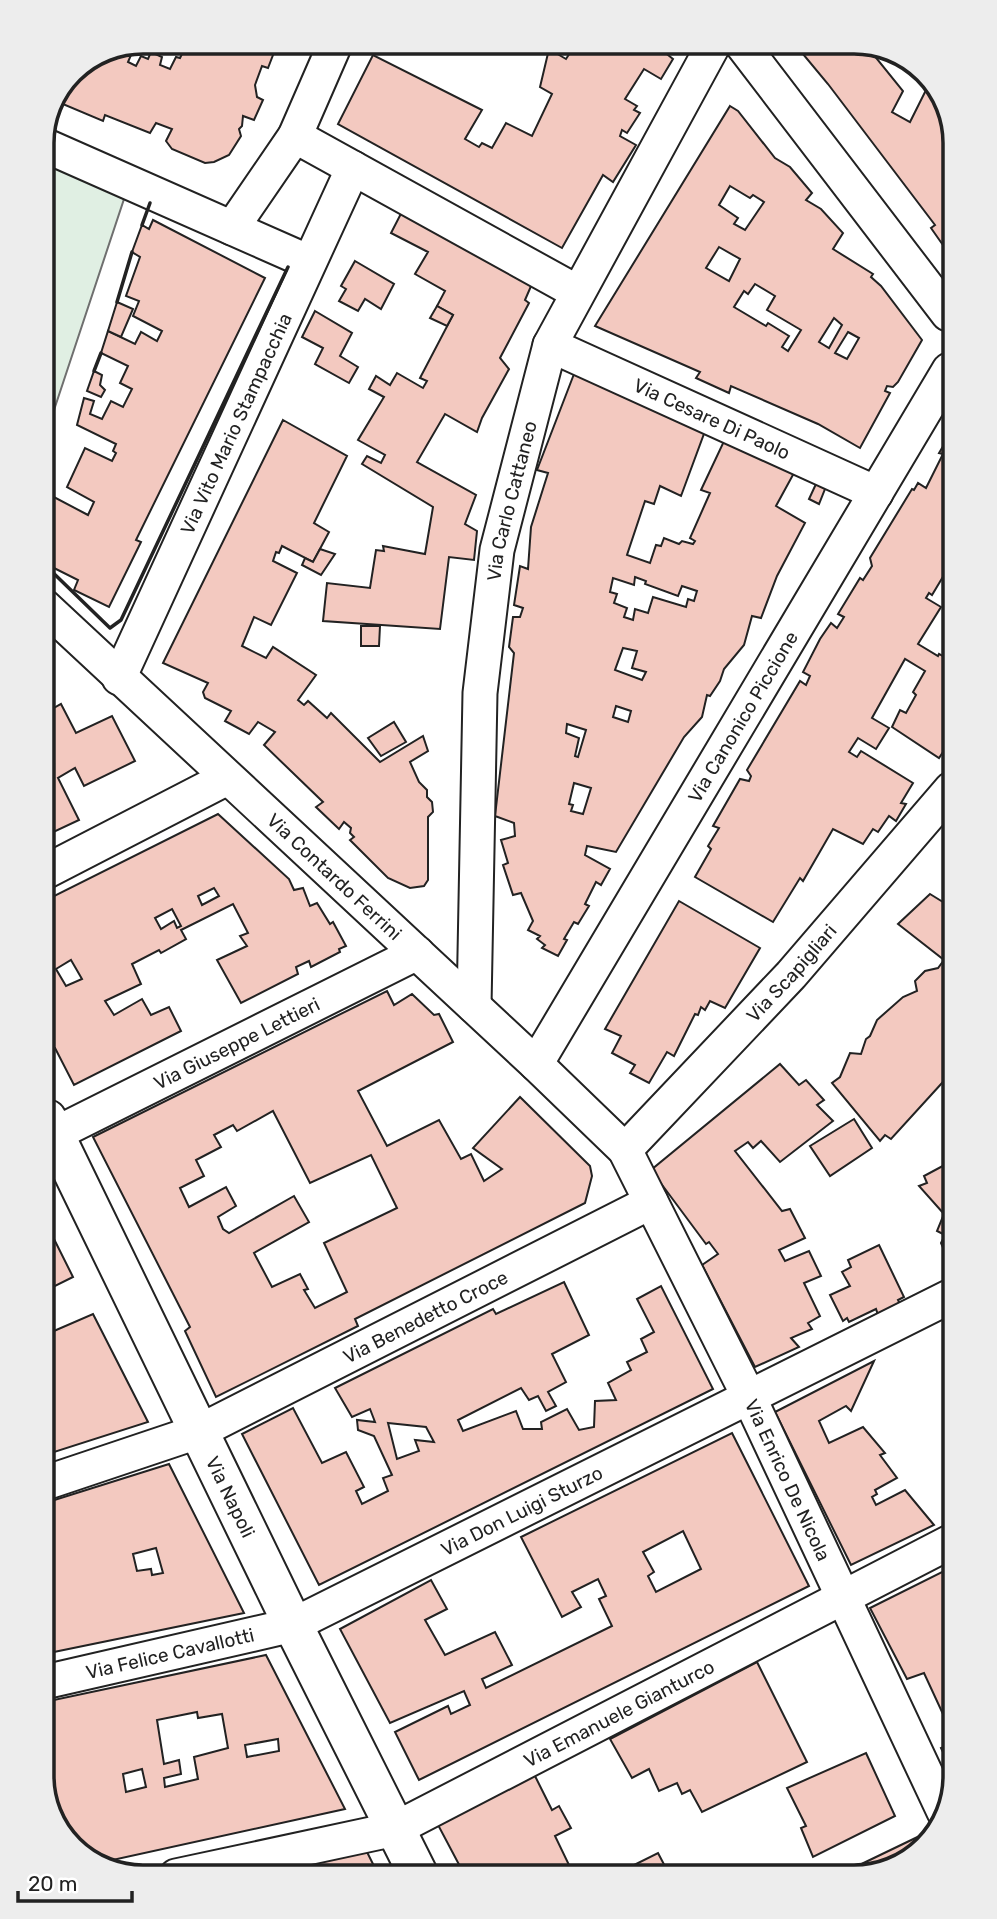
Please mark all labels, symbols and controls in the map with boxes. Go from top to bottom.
street label: Via Vito Mario Stampacchia [175,309,296,538]
street label: Via Cesare Di Paolo [630,373,794,464]
street label: Via Carlo Cattaneo [482,418,541,582]
street label: Via Canonico Piccione [683,627,802,807]
street label: Via Contardo Ferrini [262,808,407,945]
street label: Via Scapigliari [741,919,841,1027]
street label: Via Giuseppe Lettieri [150,992,323,1094]
street label: Via Benedetto Croce [339,1265,512,1368]
street label: Via Enrico De Nicola [740,1396,836,1564]
street label: Via Napoli [201,1452,260,1541]
street label: Via Don Luigi Sturzo [437,1461,606,1561]
street label: Via Felice Cavallotti [84,1623,256,1684]
street label: Via Emanuele Gianturco [520,1655,718,1772]
scale bar [18,1860,131,1904]
text: 20 m [28,1871,77,1896]

